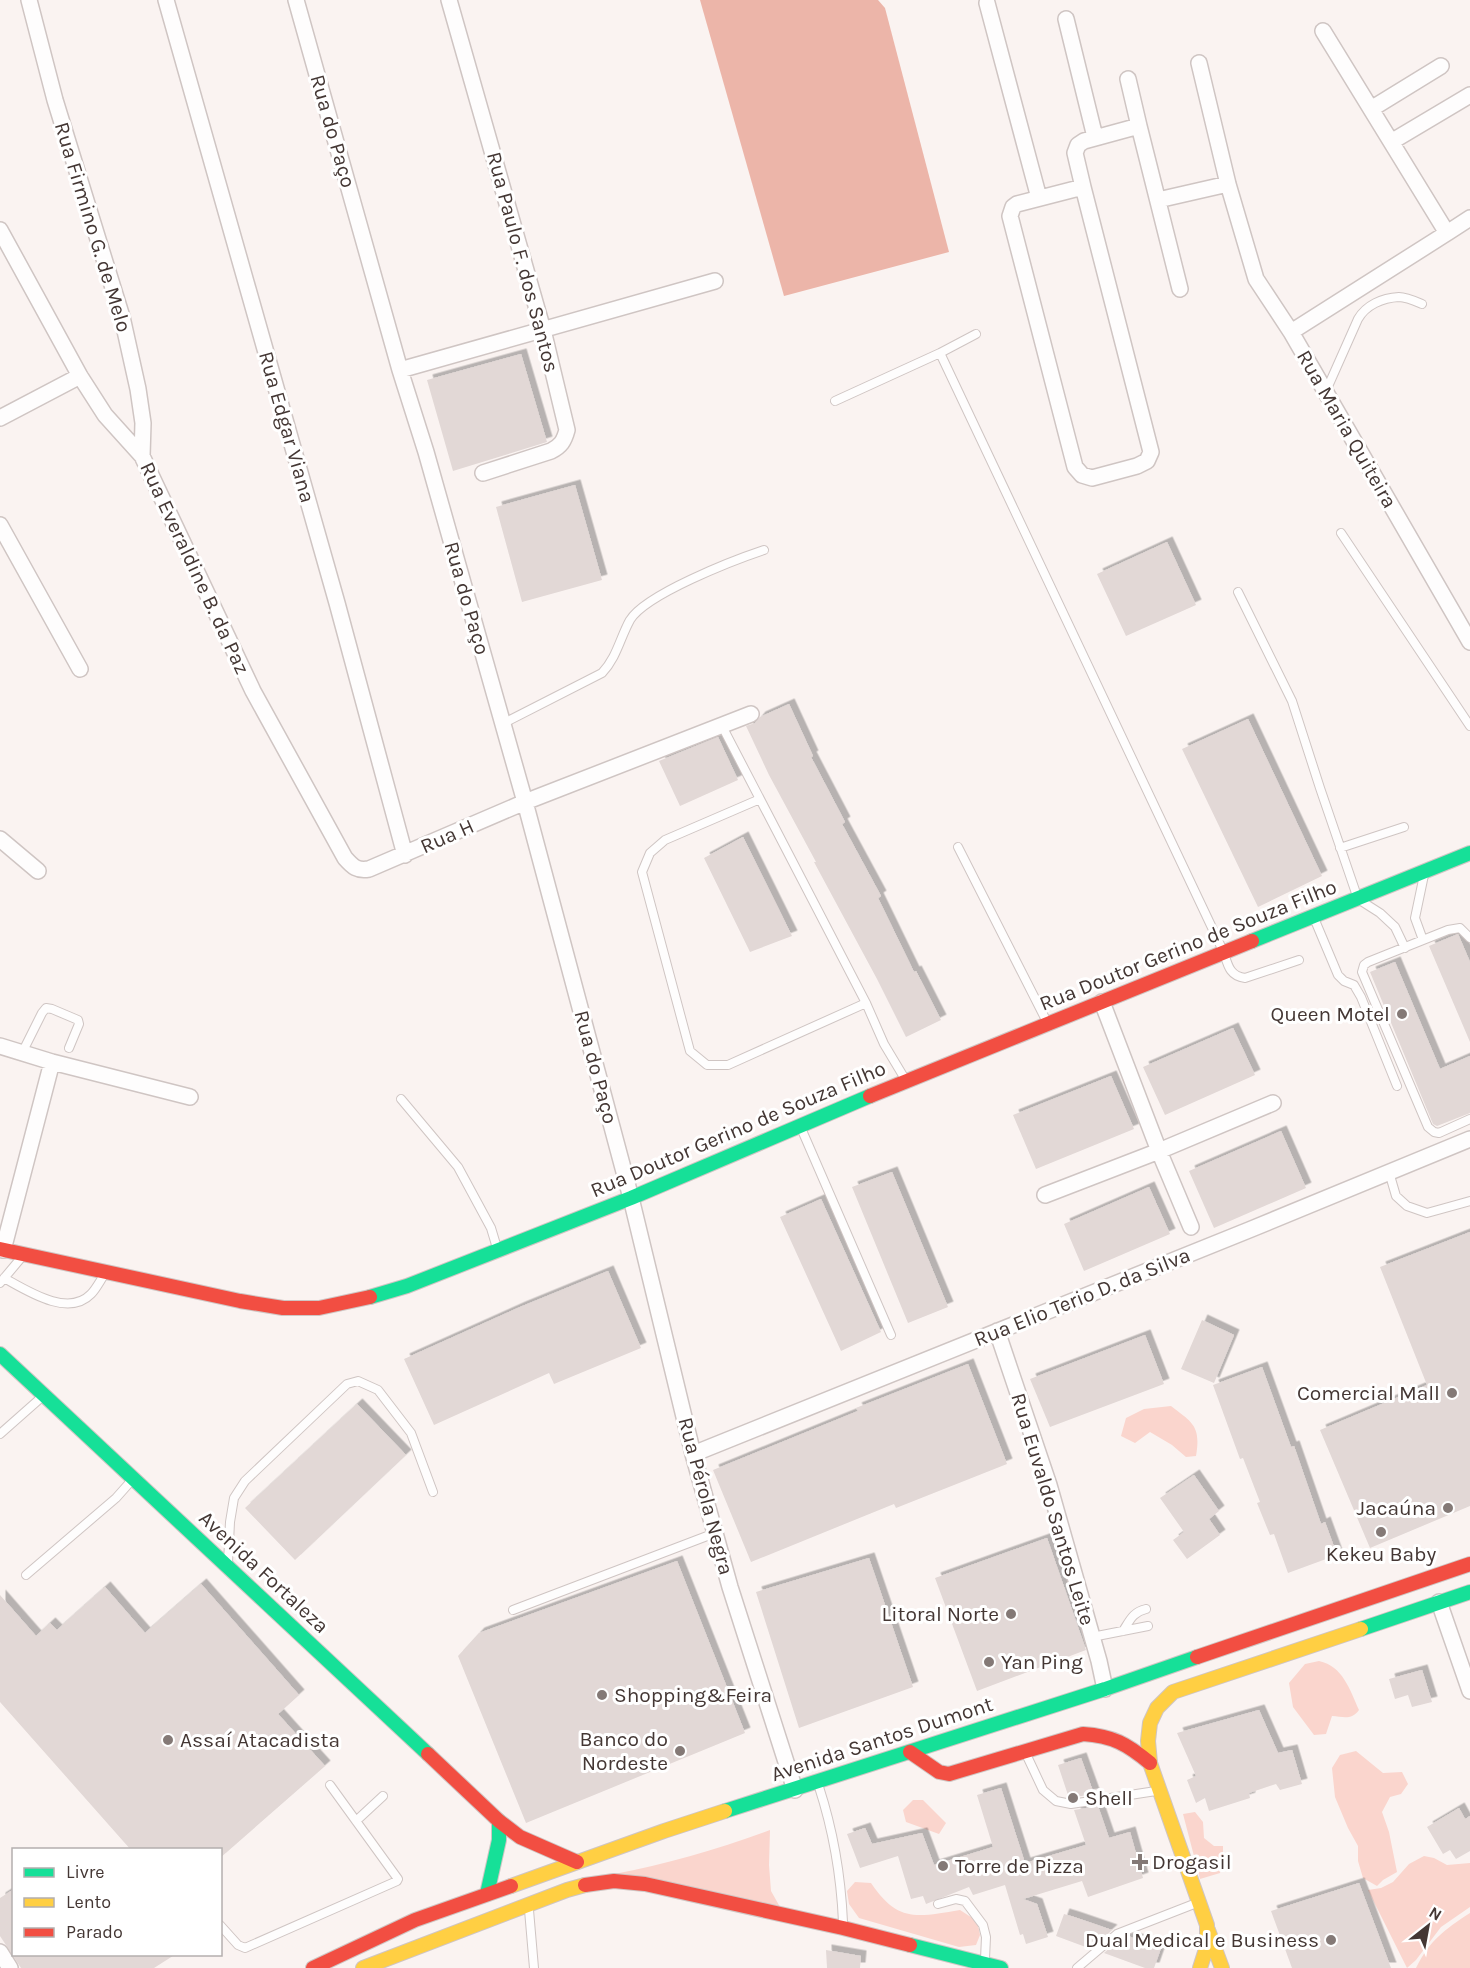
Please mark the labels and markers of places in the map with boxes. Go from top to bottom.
place label: Queen Motel [1271,1002,1390,1026]
marker: Queen Motel [1395,1007,1409,1021]
place label: Comercial Mall [1297,1381,1440,1405]
marker: Comercial Mall [1445,1386,1459,1400]
place label: Jacaúna [1357,1496,1436,1520]
marker: Jacaúna [1441,1501,1455,1515]
marker: Kekeu Baby [1374,1525,1388,1539]
place label: Kekeu Baby [1326,1542,1437,1566]
place label: Litoral Norte [881,1602,999,1626]
marker: Litoral Norte [1004,1607,1018,1621]
place label: Yan Ping [1001,1650,1083,1674]
marker: Yan Ping [982,1655,996,1669]
place label: Shopping&Feira [614,1683,772,1707]
marker: Shopping&Feira [595,1688,609,1702]
place label: Banco do Nordeste [579,1727,668,1775]
place label: Assaí Atacadista [180,1728,340,1752]
marker: Assaí Atacadista [161,1733,175,1747]
marker: Banco do Nordeste [673,1744,687,1758]
place label: Shell [1085,1786,1133,1810]
marker: Shell [1066,1791,1080,1805]
place label: Drogasil [1152,1850,1232,1874]
place label: Torre de Pizza [955,1854,1084,1878]
marker: Drogasil [1133,1855,1147,1869]
marker: Torre de Pizza [936,1859,950,1873]
place label: Dual Medical e Business [1085,1928,1319,1952]
marker: Dual Medical e Business [1324,1933,1338,1947]

